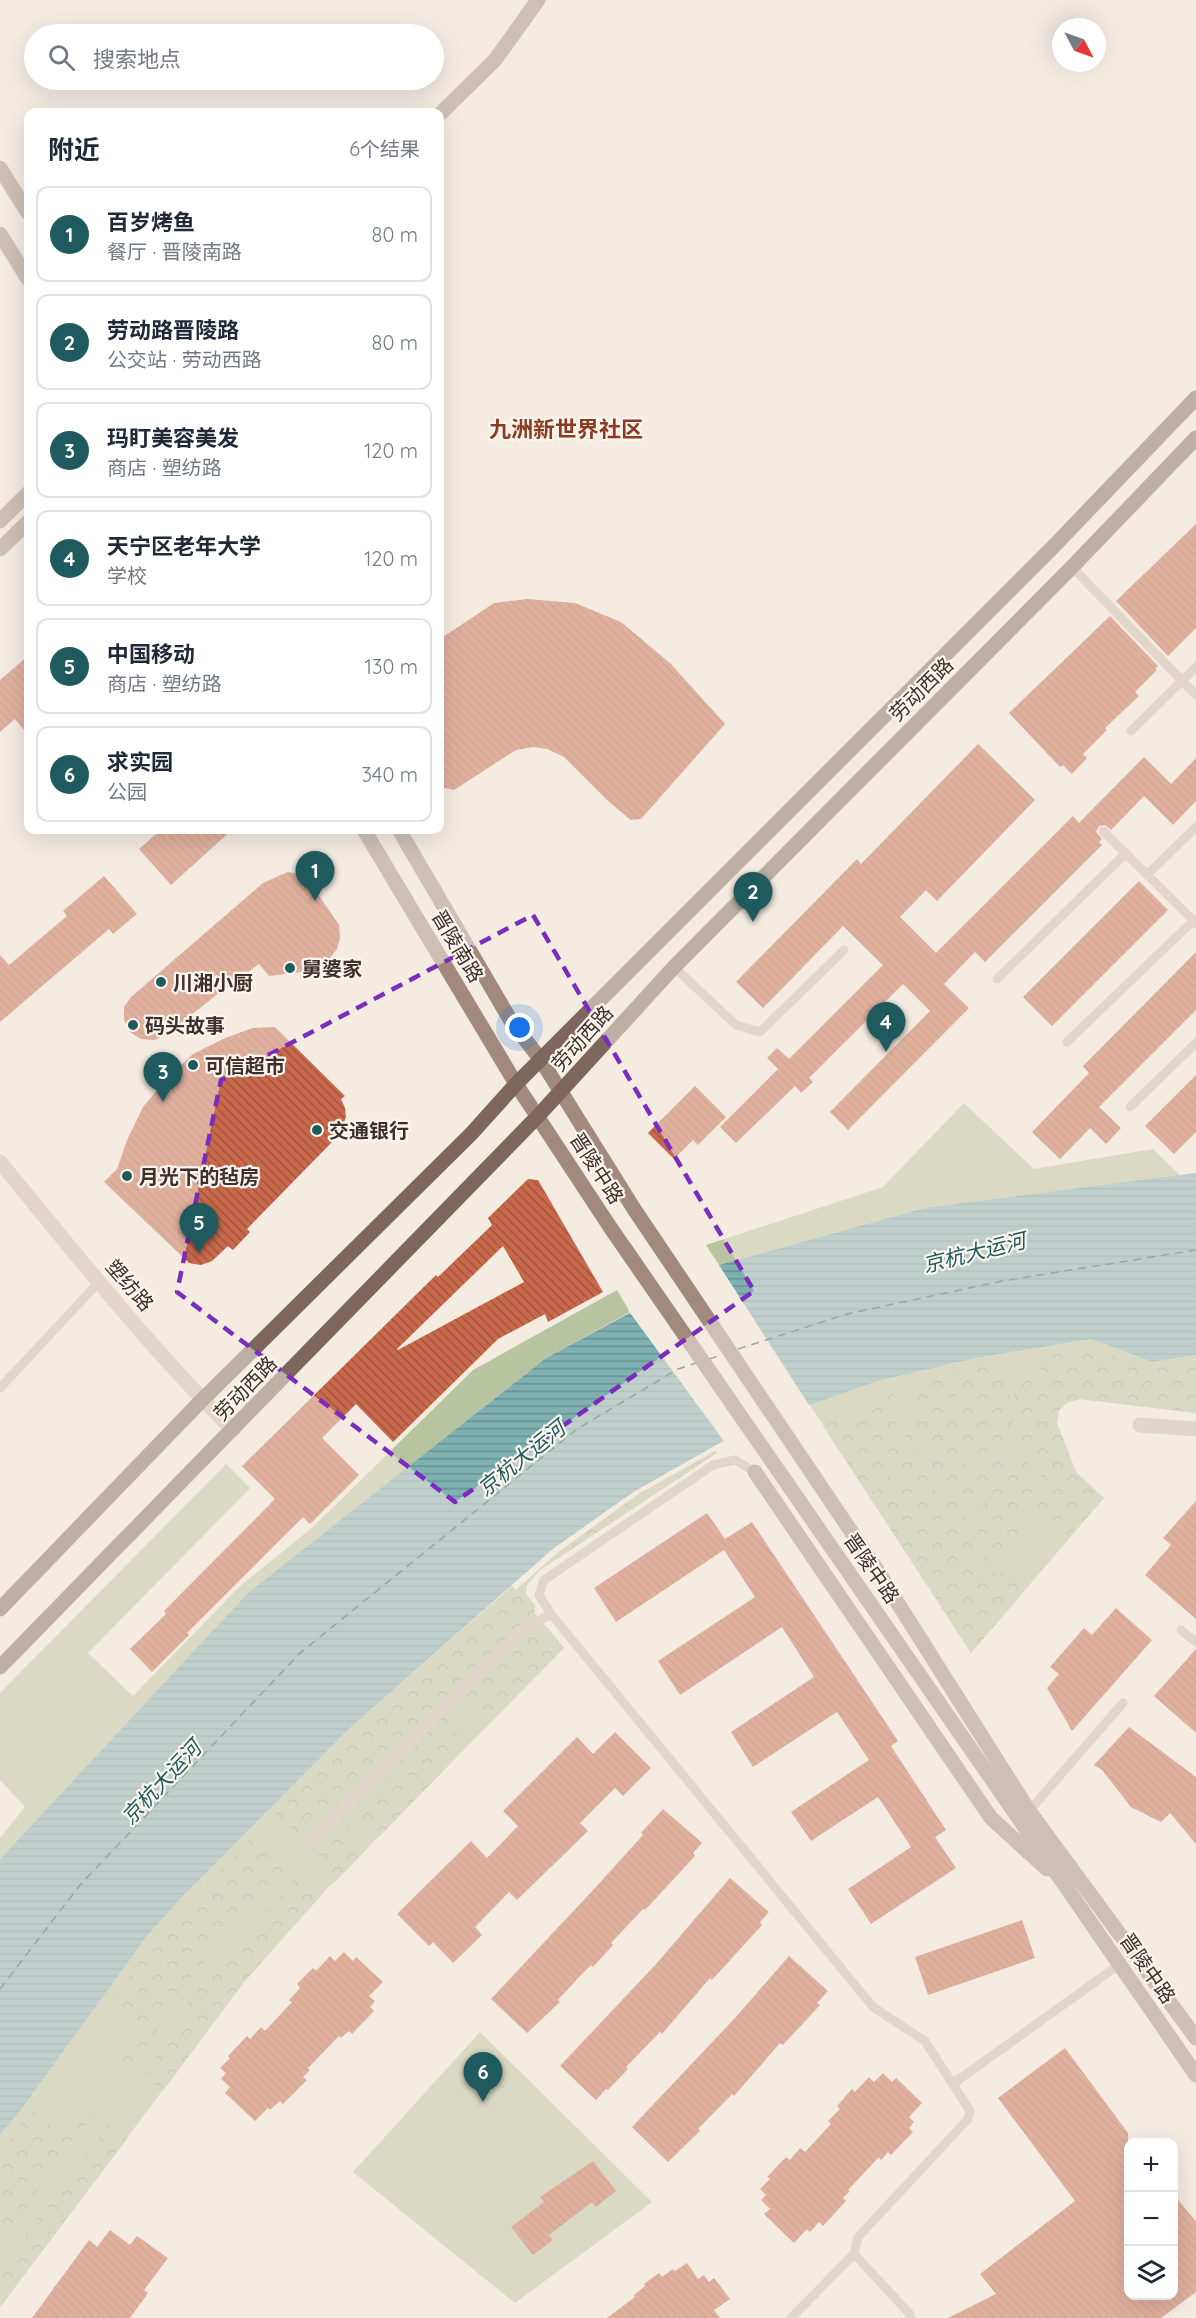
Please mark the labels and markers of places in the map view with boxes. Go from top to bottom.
pin: 1 [296,852,334,901]
pin: 2 [734,872,772,922]
place label: 舅婆家 [302,956,362,981]
marker: 舅婆家 [283,961,297,975]
place label: 川湘小厨 [173,970,253,995]
marker: 川湘小厨 [154,975,168,989]
pin: 4 [866,1002,906,1052]
place label: 码头故事 [145,1013,225,1038]
marker: 码头故事 [126,1018,140,1032]
pin: 3 [144,1052,182,1102]
place label: 可信超市 [205,1053,285,1078]
marker: 可信超市 [186,1058,200,1072]
place label: 交通银行 [329,1118,409,1143]
marker: 交通银行 [310,1123,324,1137]
place label: 月光下的毡房 [139,1164,259,1189]
marker: 月光下的毡房 [120,1169,134,1183]
pin: 5 [180,1204,218,1253]
pin: 6 [464,2052,502,2102]

